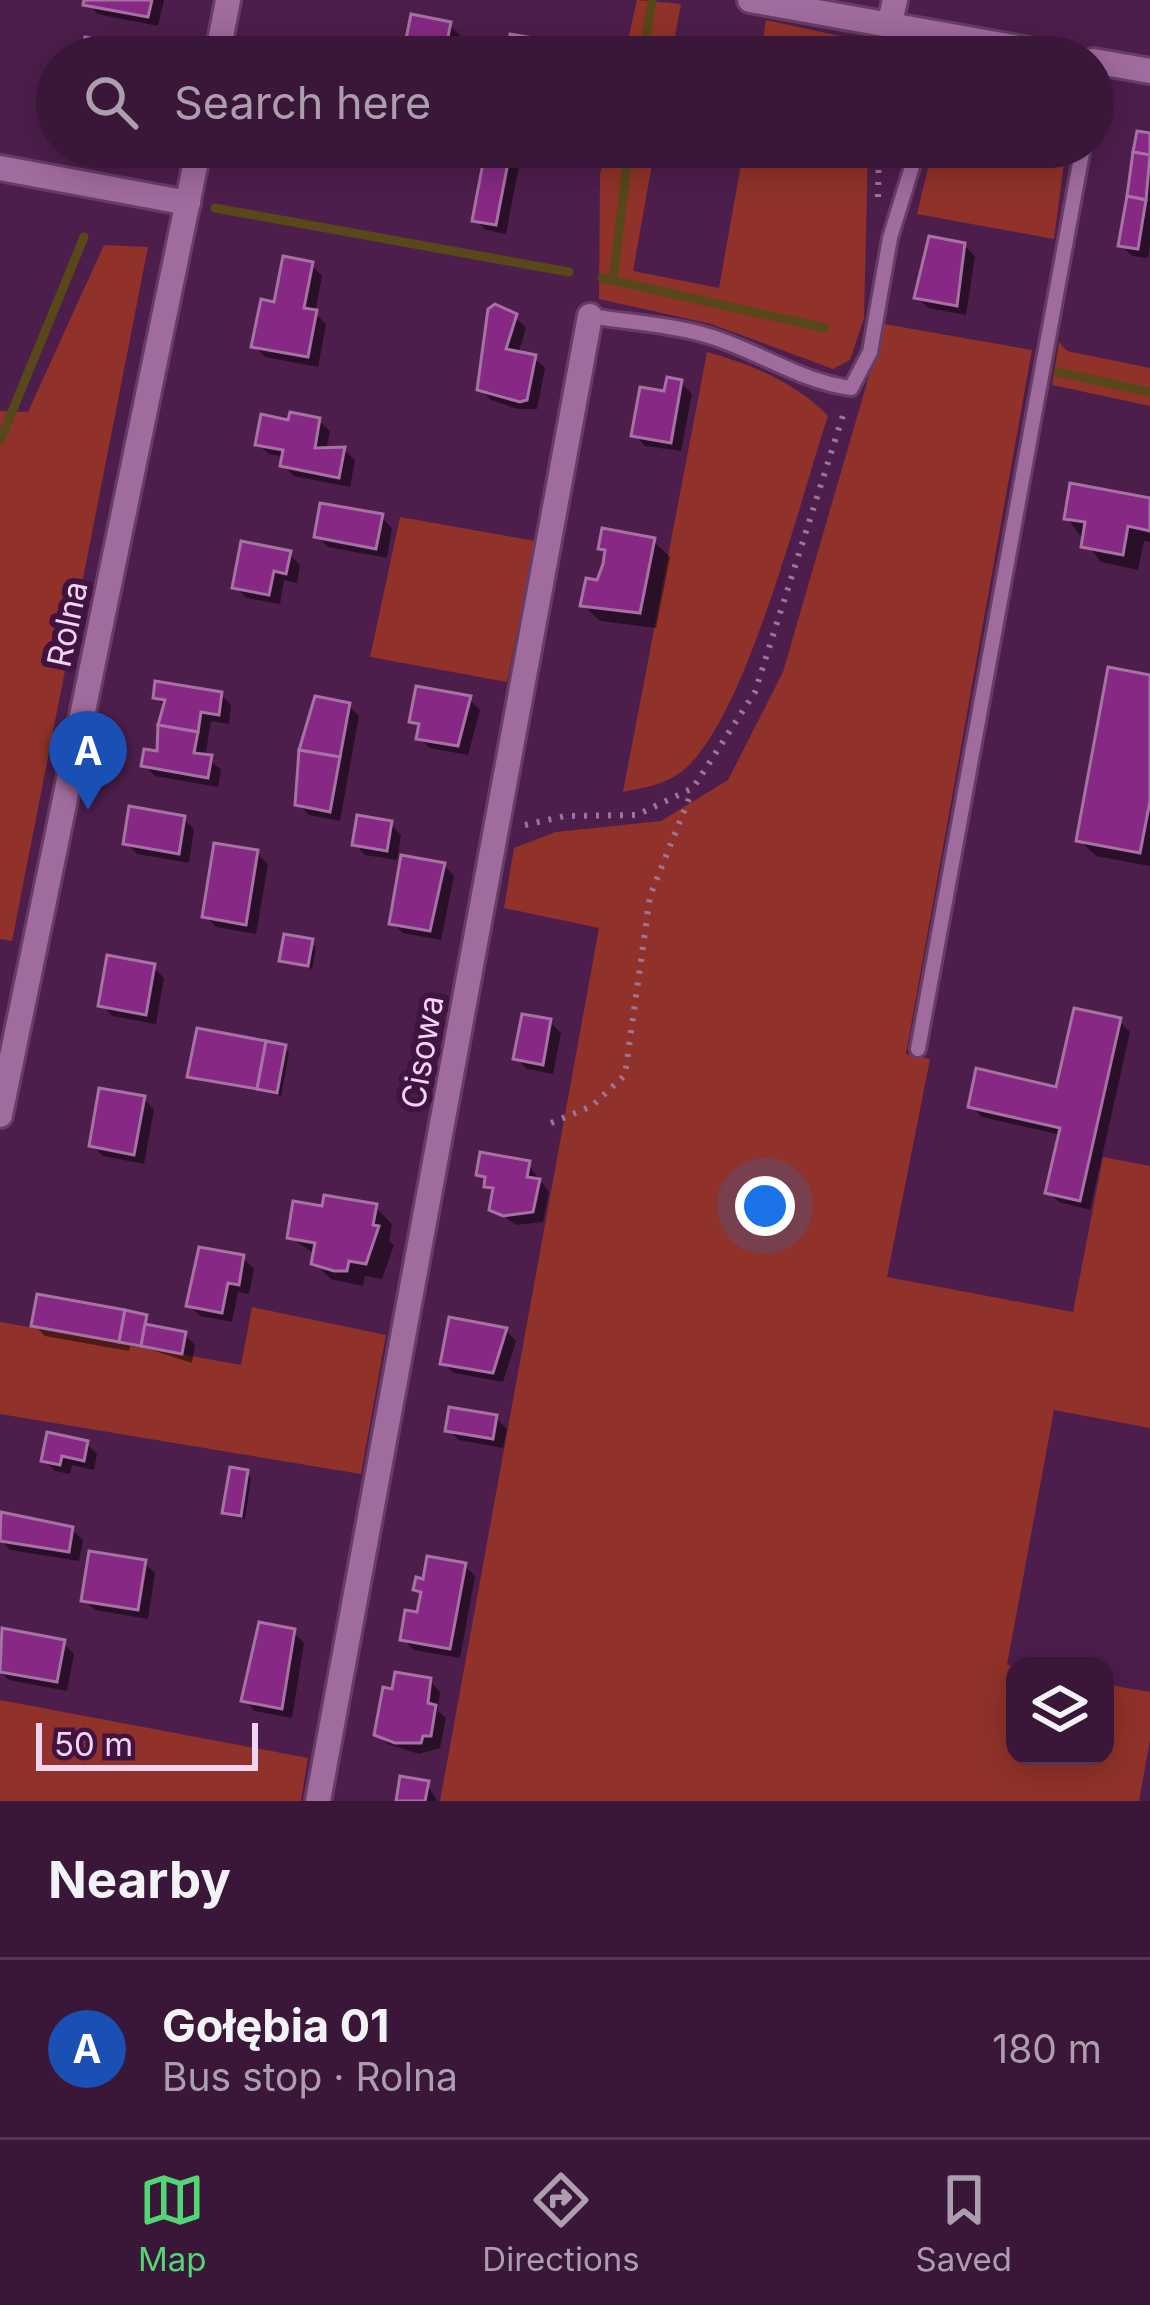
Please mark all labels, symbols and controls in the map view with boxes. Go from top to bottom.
search box [36,36,1114,168]
icon: search [78,69,144,135]
text: Search here [174,75,431,130]
street label: Rolna [38,578,96,670]
pin: A [49,711,127,810]
street label: Cisowa [392,992,452,1112]
your location [735,1176,795,1236]
map controls [1006,1657,1114,1765]
button: layers [1006,1657,1114,1765]
scale bar [36,1717,258,1770]
text: 50 m [54,1724,133,1764]
text: Nearby [48,1849,231,1910]
text: Gołębia 01 [162,1998,389,2053]
text: A [72,2025,102,2072]
text: 180 m [992,2025,1102,2072]
text: Bus stop · Rolna [162,2053,458,2100]
tab: Map [138,2167,206,2279]
tab: Directions [482,2167,640,2279]
tab: Saved [915,2167,1012,2279]

